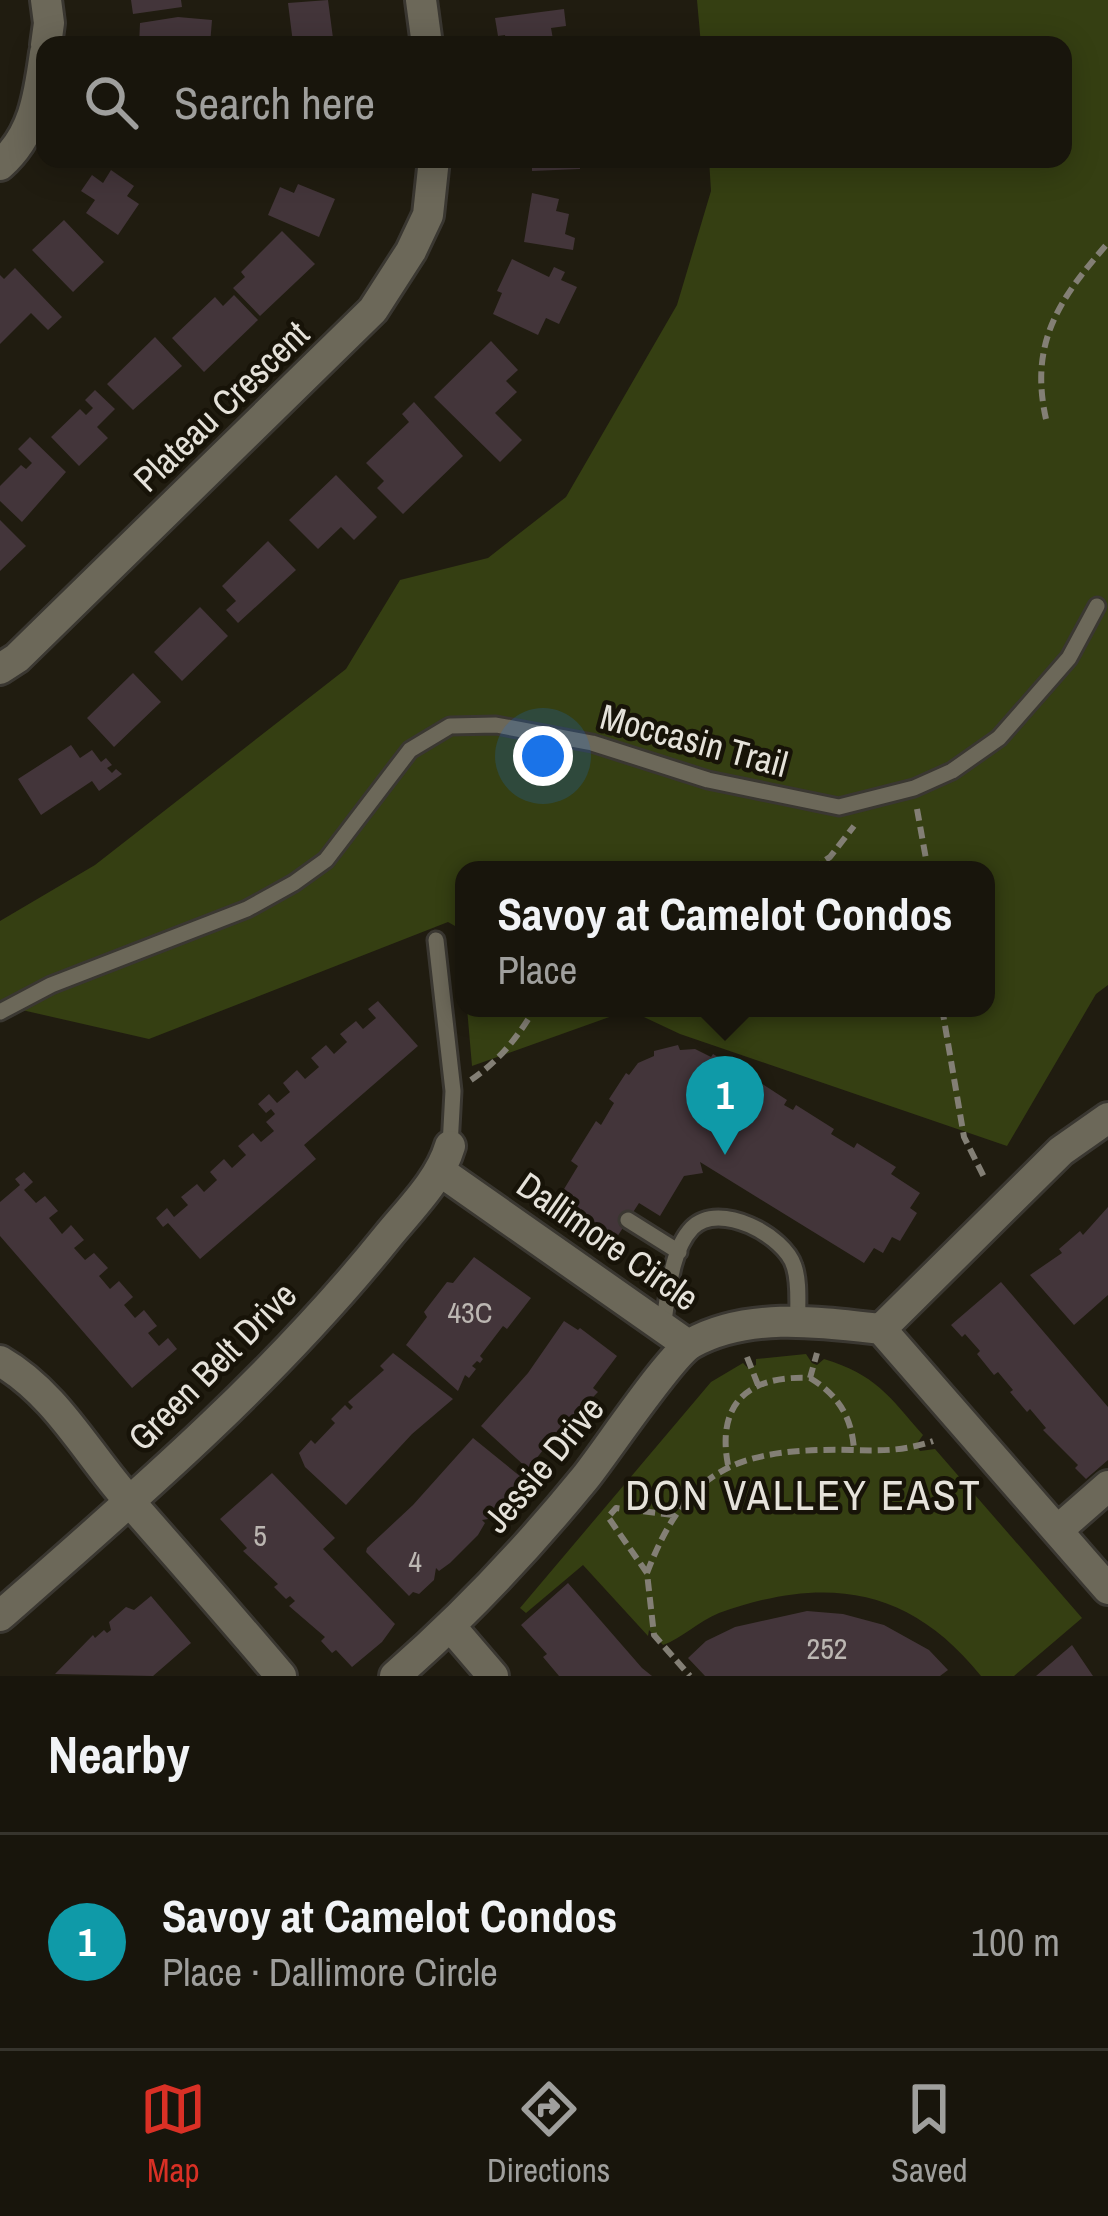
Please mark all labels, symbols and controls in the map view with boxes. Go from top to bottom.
search box [36,36,1072,168]
icon: search [78,69,144,135]
text: Search here [174,72,375,133]
street label: Plateau Crescent [123,310,319,502]
street label: Moccasin Trail [595,692,793,788]
your location [513,726,573,786]
popup [455,861,995,1017]
text: Savoy at Camelot Condos [497,883,953,944]
text: Place [497,944,577,996]
pin: 1 [686,1056,764,1155]
street label: Dallimore Circle [508,1161,708,1321]
street label: Green Belt Drive [117,1271,307,1461]
house number: 43C [447,1292,493,1332]
street label: Jessie Drive [472,1386,614,1542]
district label: DON VALLEY EAST [625,1467,983,1523]
house number: 5 [253,1515,267,1555]
house number: 4 [408,1541,422,1581]
house number: 252 [806,1628,848,1668]
text: Nearby [48,1720,190,1789]
text: Savoy at Camelot Condos [162,1885,617,1946]
text: 1 [78,1916,96,1968]
text: 100 m [971,1916,1060,1968]
text: Place · Dallimore Circle [162,1946,498,1998]
tab: Map [140,2076,206,2192]
tab: Directions [487,2076,610,2192]
tab: Saved [891,2076,968,2192]

